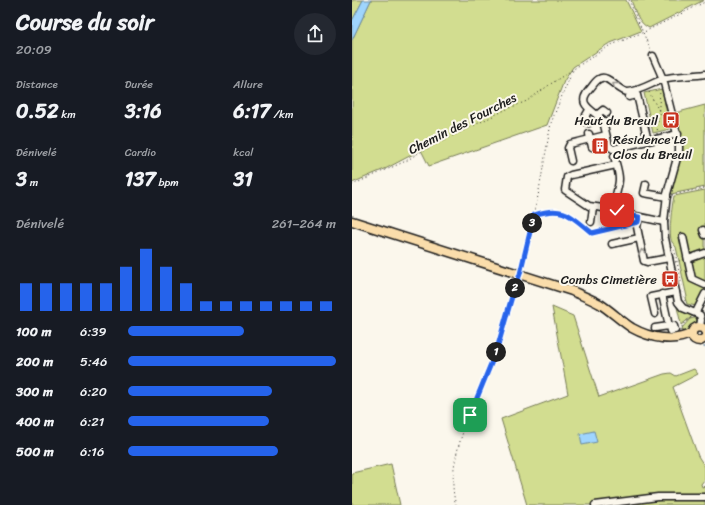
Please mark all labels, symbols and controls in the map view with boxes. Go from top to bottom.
text: Course du soir [16,3,154,42]
button: share [294,13,336,55]
text: 20:09 [16,38,52,61]
text: Distance [16,75,58,94]
text: Durée [125,75,153,94]
text: Allure [233,75,263,94]
one-way arrow [612,82,619,89]
street label: Chemin des Fourches [404,86,521,161]
text: 0.52 [16,94,58,129]
text: 3:16 [125,94,162,129]
text: 6:17 [233,94,271,129]
text: km [58,105,76,124]
text: /km [271,105,293,124]
place label: Haut du Breuil [575,109,658,132]
bus stop icon: Haut du Breuil [661,110,681,130]
place label: Résidence Le Clos du Breuil [613,128,692,166]
building icon: Résidence Le Clos du Breuil [590,136,610,156]
text: Dénivelé [16,143,57,162]
text: Cardio [125,143,156,162]
text: kcal [233,143,253,162]
text: 3 [16,162,27,197]
text: 137 [125,162,156,197]
text: 31 [233,162,253,197]
text: m [27,173,38,192]
text: bpm [156,173,179,192]
pin [600,193,634,227]
icon: check [606,199,628,221]
text: Dénivelé [16,212,64,235]
text: 261–264 m [272,212,336,235]
pin: 3 [522,213,542,233]
text: 3 [529,213,535,232]
one-way arrow [638,248,646,255]
place label: Combs Cimetière [561,268,657,291]
bus stop icon: Combs Cimetière [660,269,680,289]
pin: 2 [505,278,525,298]
text: 2 [512,278,518,297]
text: 100 m [16,320,51,343]
text: 6:39 [80,320,106,343]
pin: 1 [486,342,506,362]
text: 1 [494,342,498,361]
text: 200 m [16,350,53,373]
text: 5:46 [80,350,107,373]
text: 300 m [16,380,53,403]
text: 6:20 [80,380,107,403]
pin [453,398,487,432]
icon: arrive [459,404,481,426]
text: 400 m [16,410,54,433]
text: 6:21 [80,410,104,433]
text: 500 m [16,440,54,463]
text: 6:16 [80,440,104,463]

